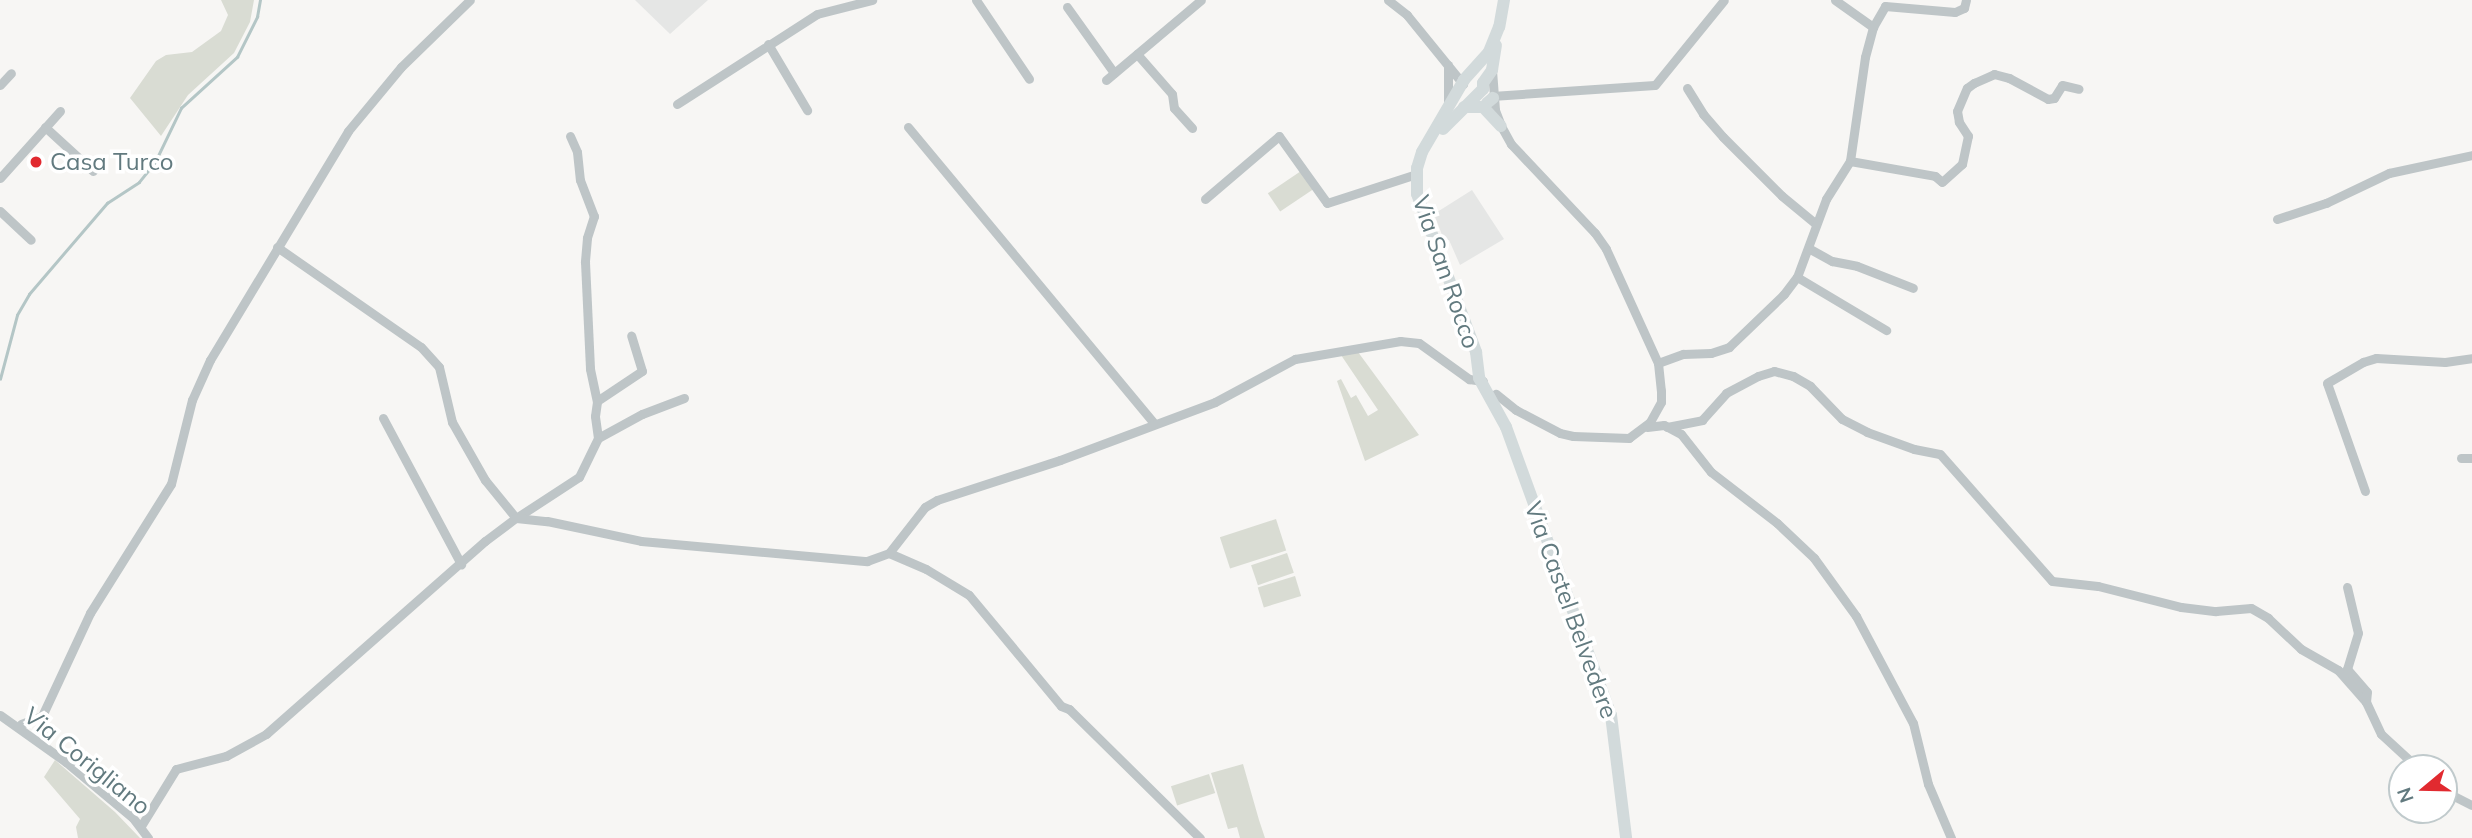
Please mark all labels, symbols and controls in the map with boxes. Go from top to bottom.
place label: Casa Turco [50,148,173,176]
marker: Casa Turco [28,154,44,170]
street label: Via San Rocco [1406,192,1486,352]
street label: Via Castel Belvedere [1518,498,1624,722]
street label: Via Corigliano [18,701,156,821]
north arrow [2388,754,2458,824]
text: N [2391,784,2419,806]

